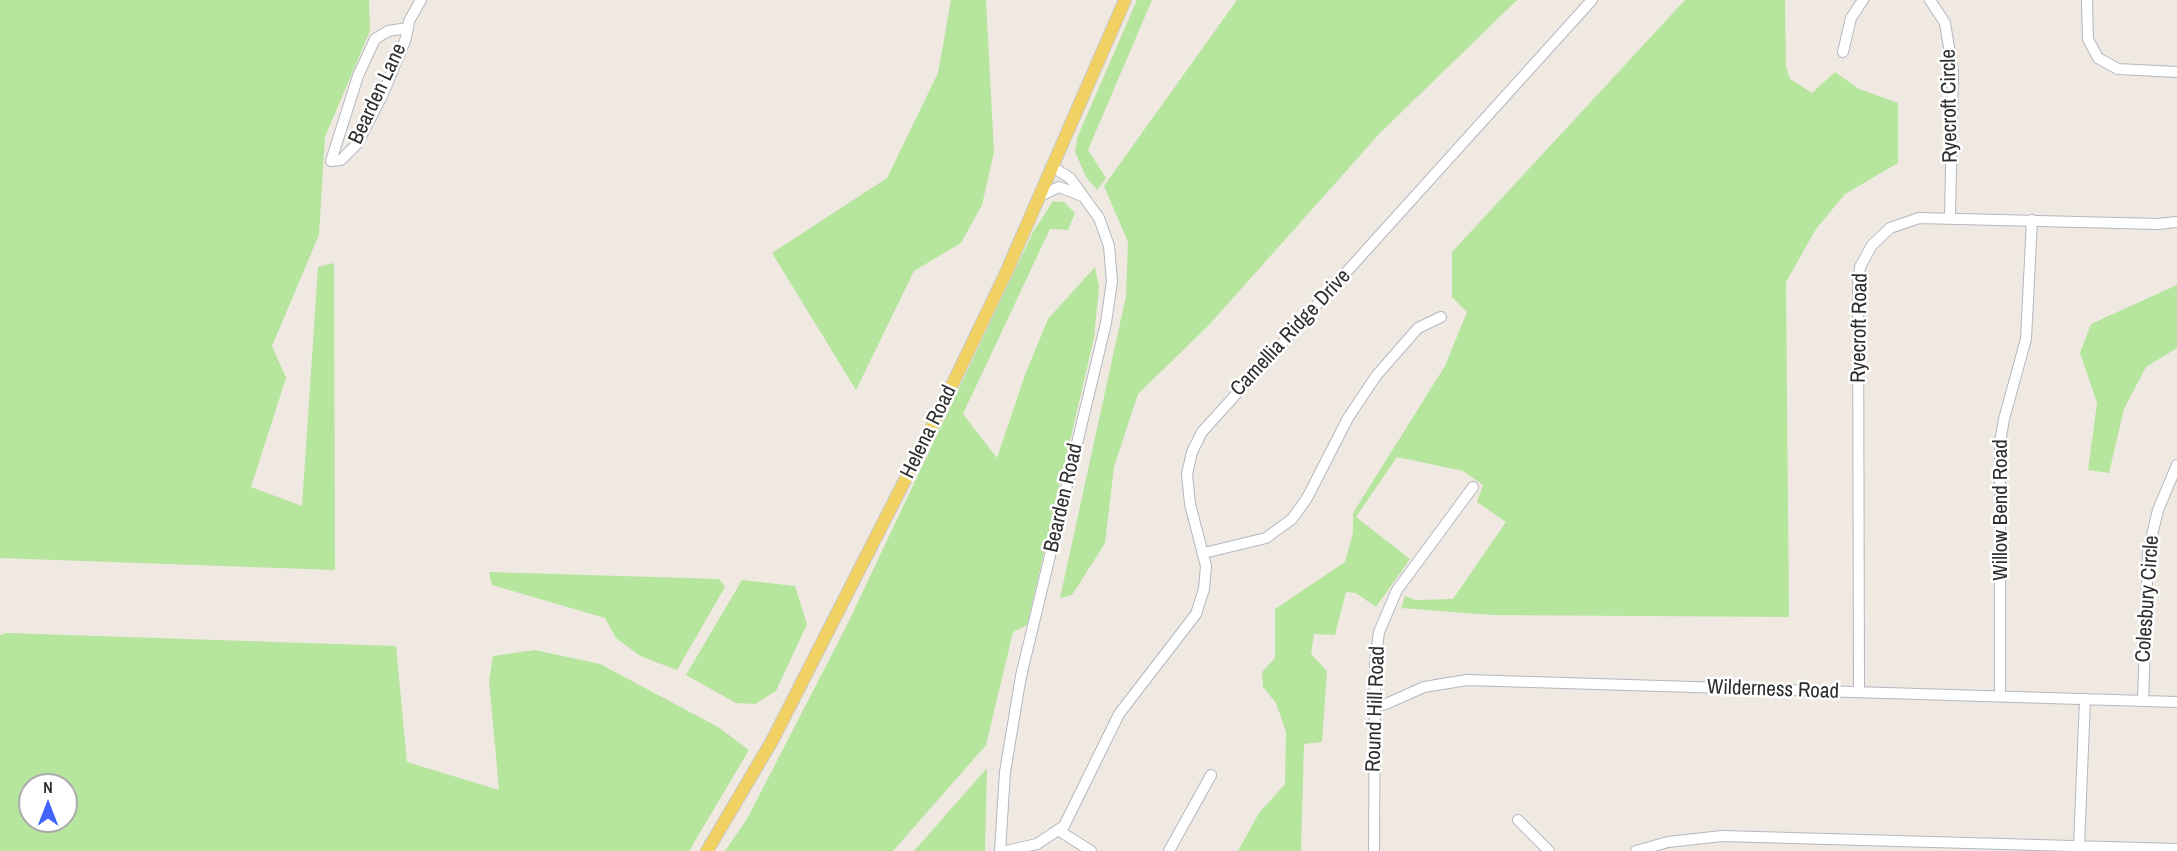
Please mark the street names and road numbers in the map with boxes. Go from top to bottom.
street label: Bearden Lane [344,40,412,148]
street label: Ryecroft Circle [1936,49,1964,163]
street label: Camellia Ridge Drive [1226,264,1356,402]
street label: Ryecroft Road [1846,273,1874,383]
street label: Helena Road [896,381,962,483]
street label: Willow Bend Road [1988,439,2014,581]
street label: Bearden Road [1039,441,1089,555]
street label: Colesbury Circle [2131,535,2165,663]
street label: Round Hill Road [1361,645,1391,773]
street label: Wilderness Road [1707,675,1839,705]

